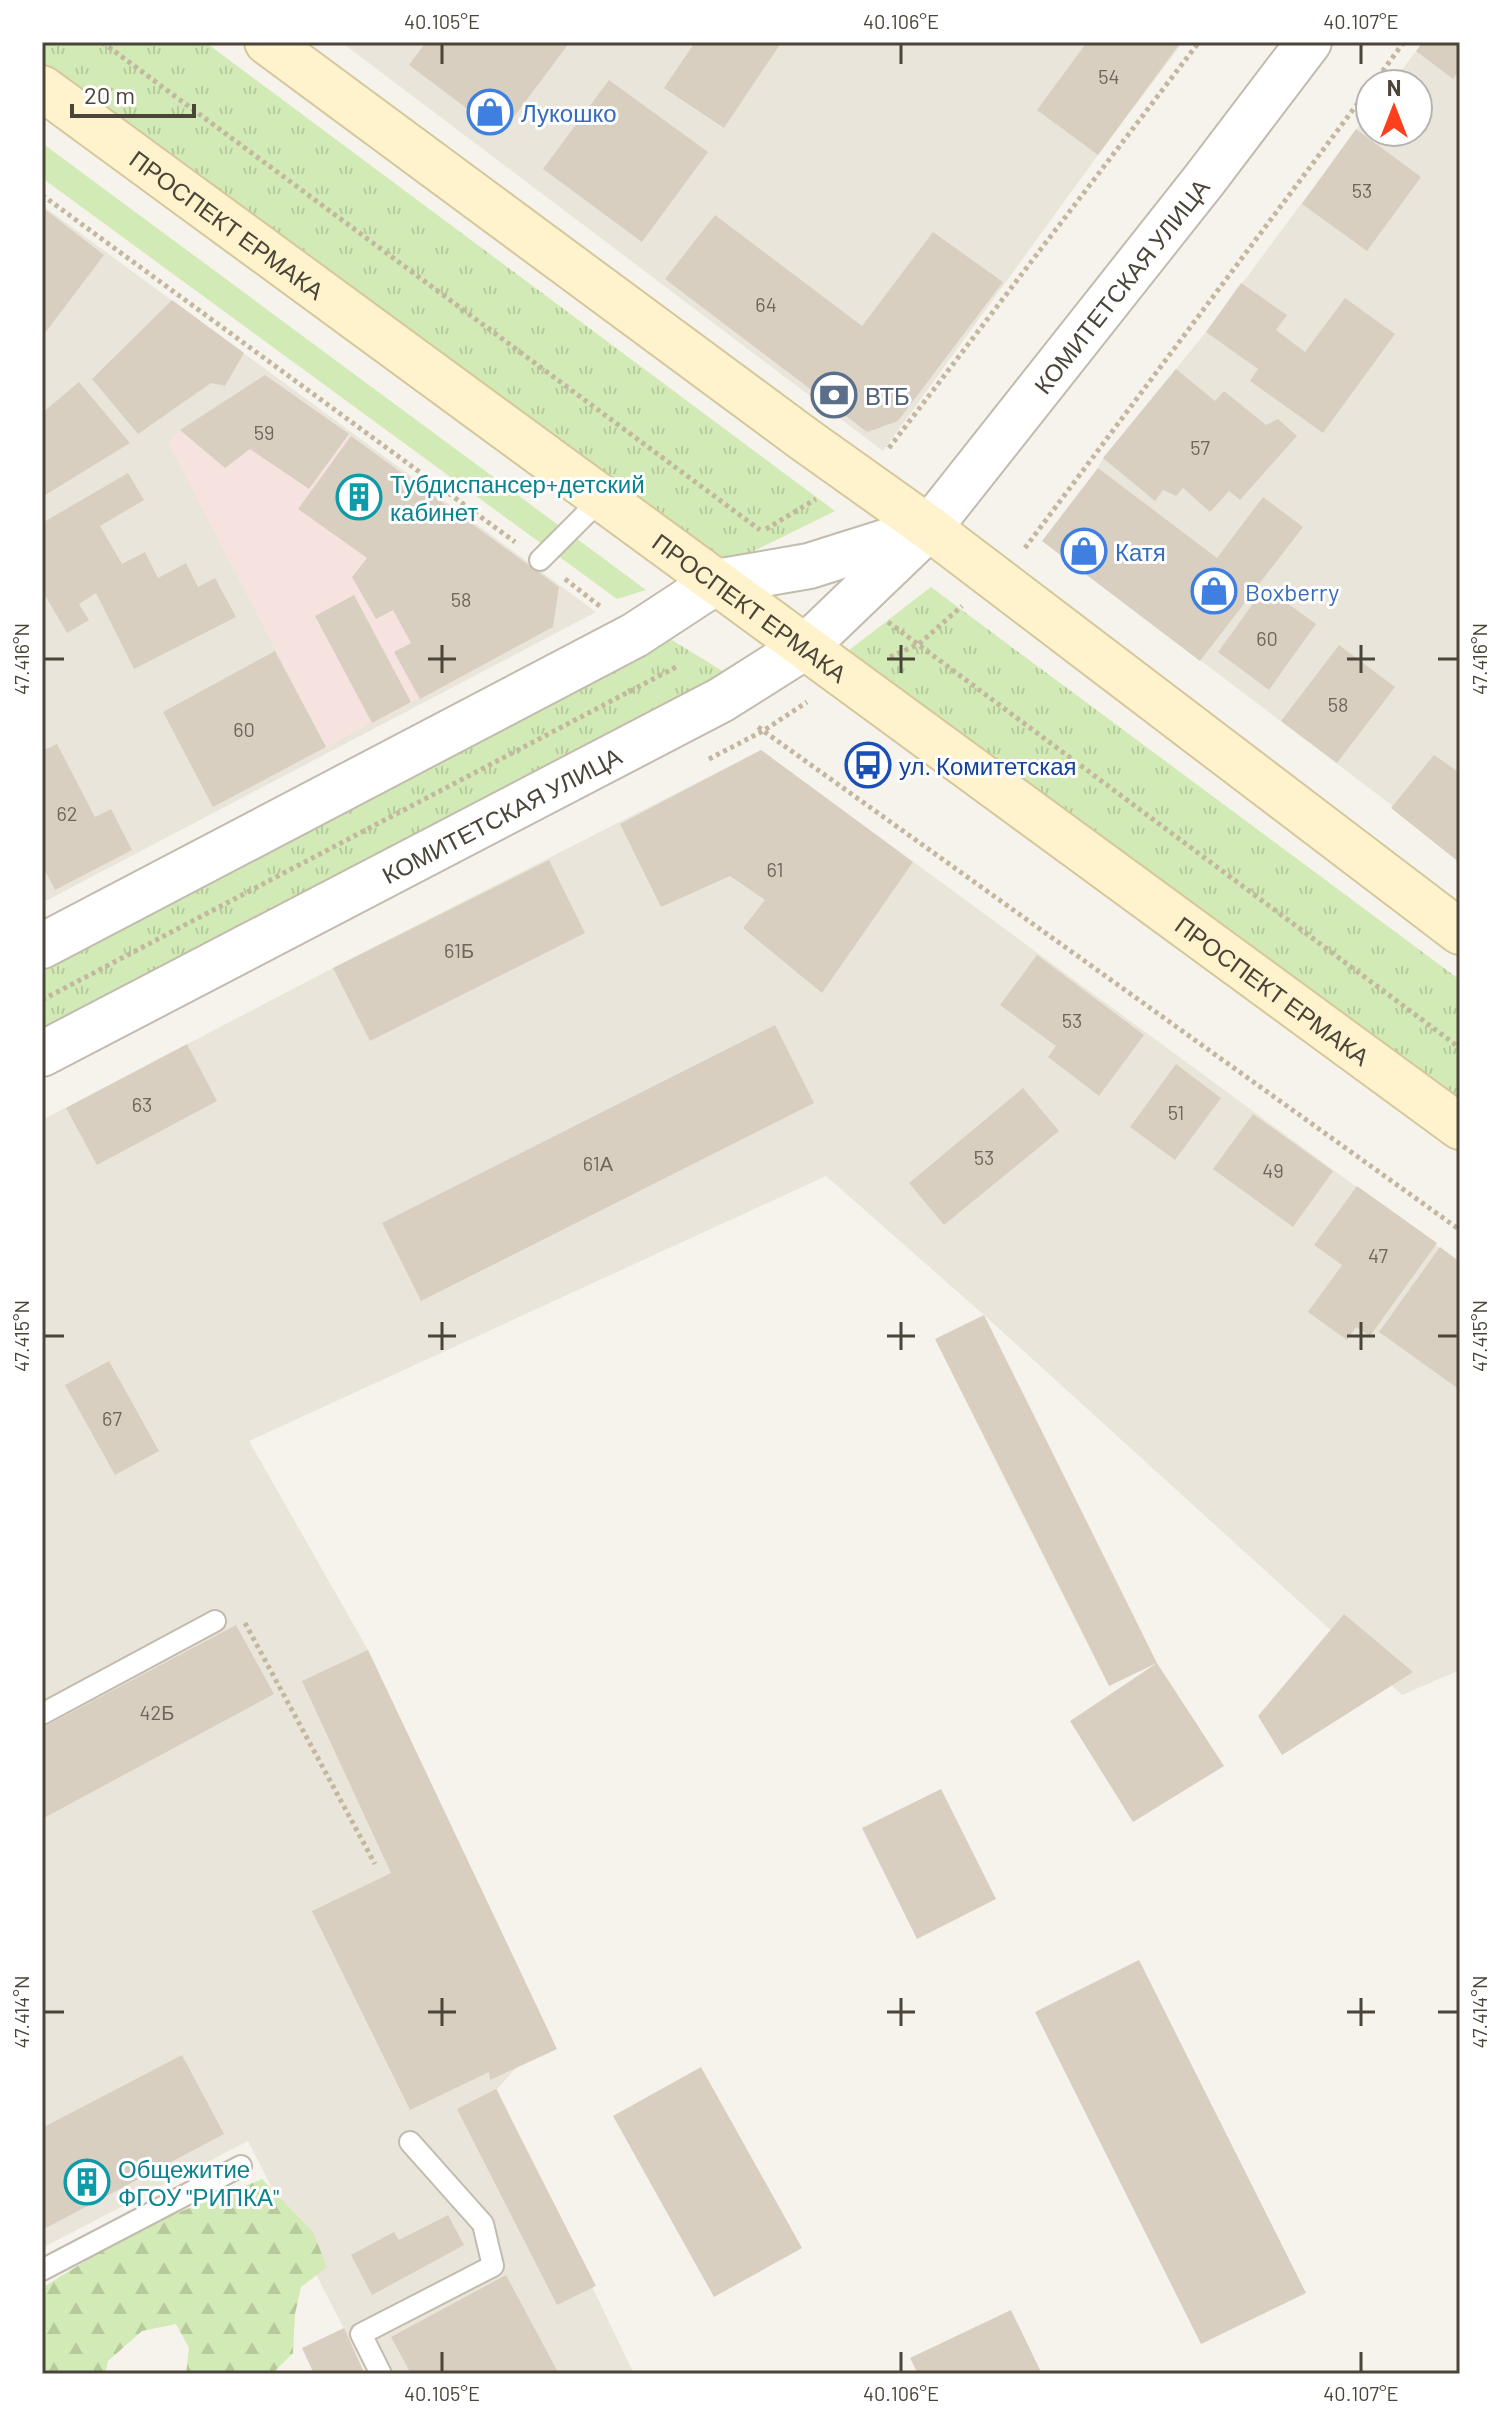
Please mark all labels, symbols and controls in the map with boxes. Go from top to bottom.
text: 40.105°E [404,9,480,33]
text: 40.106°E [863,9,939,33]
text: 40.107°E [1323,9,1399,33]
house number: 54 [1098,64,1120,88]
scale bar [72,68,194,118]
north arrow [1354,68,1434,148]
text: N [1387,74,1401,100]
text: 20 m [84,80,135,109]
shop icon: Лукошко [466,88,514,136]
place label: Лукошко [521,98,617,127]
street label: ПРОСПЕКТ ЕРМАКА [125,143,330,305]
street label: КОМИТЕТСКАЯ УЛИЦА [1027,172,1215,399]
house number: 53 [1352,178,1372,202]
house number: 64 [755,292,777,316]
bank icon: ВТБ [810,371,858,419]
place label: ВТБ [865,381,910,410]
house number: 59 [254,420,274,444]
house number: 57 [1190,435,1210,459]
place label: Тубдиспансер+детский кабинет [390,469,645,526]
building icon: Тубдиспансер+детский кабинет [335,473,383,521]
street label: ПРОСПЕКТ ЕРМАКА [648,526,853,688]
shop icon: Катя [1060,527,1108,575]
place label: Катя [1115,537,1166,566]
shop icon: Boxberry [1190,567,1238,615]
place label: Boxberry [1245,577,1339,606]
house number: 58 [451,587,471,611]
text: 47.416°N [9,623,33,695]
text: 47.416°N [1467,623,1491,695]
house number: 60 [1256,626,1278,650]
house number: 58 [1328,692,1348,716]
house number: 60 [233,717,255,741]
street label: КОМИТЕТСКАЯ УЛИЦА [377,740,626,889]
bus stop icon: ул. Комитетская [844,741,892,789]
place label: ул. Комитетская [899,751,1077,780]
house number: 62 [56,801,78,825]
house number: 61 [767,857,783,881]
street label: ПРОСПЕКТ ЕРМАКА [1170,909,1376,1071]
house number: 61Б [444,938,474,962]
house number: 53 [1062,1008,1082,1032]
house number: 63 [132,1092,152,1116]
house number: 51 [1168,1100,1184,1124]
house number: 53 [974,1145,994,1169]
house number: 61А [583,1151,614,1175]
house number: 49 [1262,1158,1284,1182]
house number: 47 [1368,1243,1388,1267]
text: 47.415°N [9,1300,33,1372]
text: 47.415°N [1467,1300,1491,1372]
house number: 67 [102,1406,122,1430]
house number: 42Б [140,1700,174,1724]
text: 47.414°N [9,1976,33,2048]
text: 47.414°N [1467,1976,1491,2048]
place label: Общежитие ФГОУ "РИПКА" [118,2154,279,2211]
building icon: Общежитие ФГОУ "РИПКА" [63,2158,111,2206]
text: 40.105°E [404,2381,480,2405]
text: 40.106°E [863,2381,939,2405]
text: 40.107°E [1323,2381,1399,2405]

